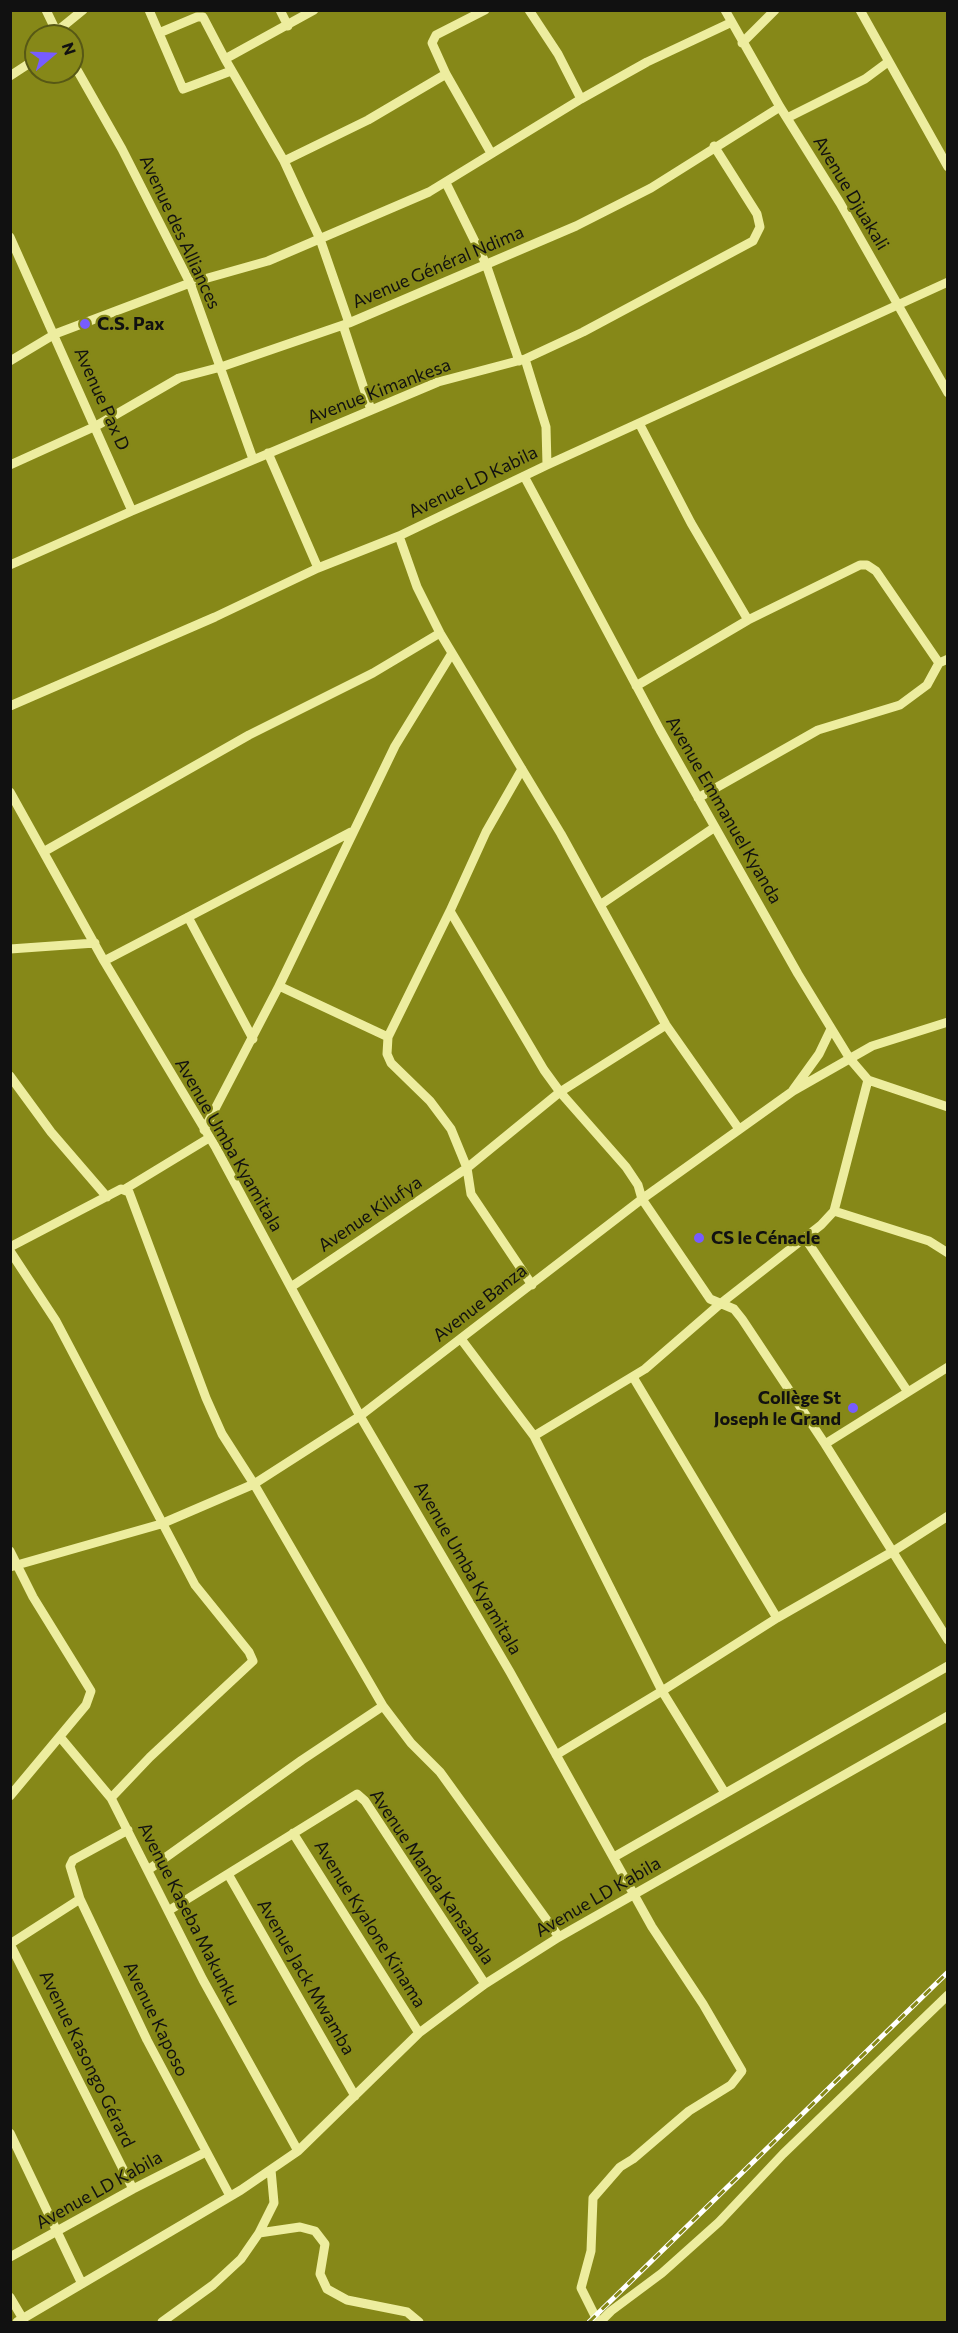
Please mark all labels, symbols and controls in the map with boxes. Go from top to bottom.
north arrow [24,24,84,84]
text: N [59,40,81,57]
street label: Avenue Djuakali [808,132,894,254]
street label: Avenue des Alliances [135,152,225,312]
street label: Avenue Général Ndima [349,221,527,313]
place label: C.S. Pax [97,313,164,335]
marker: C.S. Pax [78,317,92,331]
street label: Avenue Pax D [70,344,134,454]
street label: Avenue Kimankesa [304,354,454,428]
street label: Avenue LD Kabila [405,441,541,523]
street label: Avenue Emmanuel Kyanda [661,712,787,908]
street label: Avenue Umba Kyamitala [170,1054,288,1236]
street label: Avenue Kilufya [314,1171,426,1257]
place label: CS le Cénacle [711,1227,820,1249]
marker: CS le Cénacle [692,1231,706,1245]
street label: Avenue Banza [429,1260,531,1346]
place label: Collège St Joseph le Grand [714,1387,841,1430]
marker: Collège St Joseph le Grand [846,1401,860,1415]
street label: Avenue Umba Kyamitala [409,1477,527,1659]
street label: Avenue Manda Kansabala [365,1785,499,1969]
street label: Avenue Kaseba Makunku [133,1819,245,2009]
street label: Avenue Kyalone Kinama [310,1836,430,2012]
street label: Avenue LD Kabila [531,1852,665,1942]
street label: Avenue Jack Mwamba [253,1895,359,2059]
street label: Avenue Kaposo [119,1958,193,2080]
street label: Avenue Kasongo Gérard [35,1967,139,2151]
street label: Avenue LD Kabila [32,2146,166,2234]

